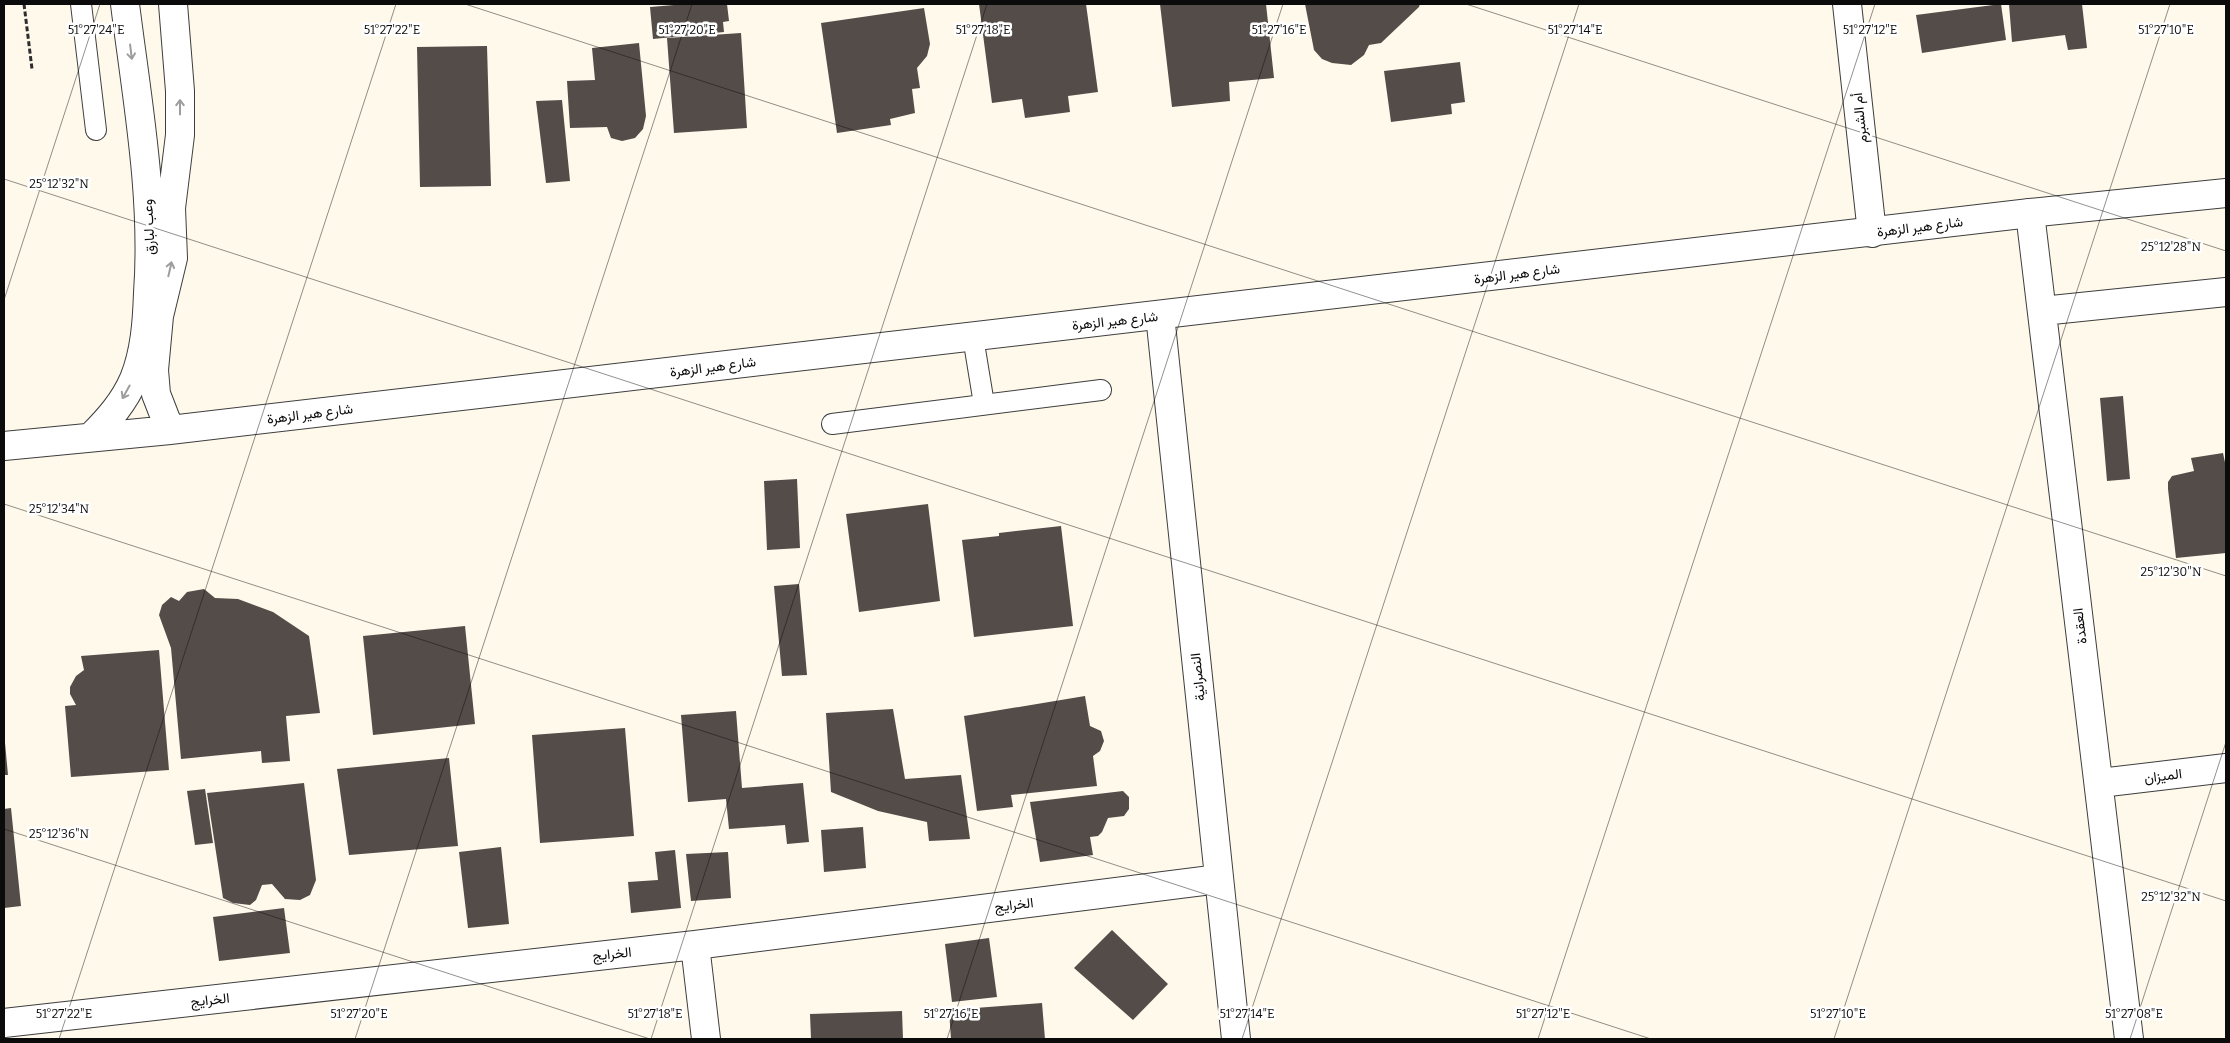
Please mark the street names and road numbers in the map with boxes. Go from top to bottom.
street label: أم الشبرم [1849,92,1871,144]
street label: وعب لبارق [139,199,159,255]
street label: شارع هير الزهرة [1876,213,1964,243]
street label: شارع هير الزهرة [1473,260,1561,290]
street label: شارع هير الزهرة [1071,308,1159,336]
street label: شارع هير الزهرة [669,353,757,383]
street label: شارع هير الزهرة [266,400,354,430]
street label: العقدة [2069,607,2091,645]
street label: النصرانية [1187,652,1209,702]
street label: الميزان [2143,765,2183,787]
street label: الخرايج [993,894,1035,918]
street label: الخرايج [592,943,633,966]
street label: الخرايج [190,989,231,1012]

